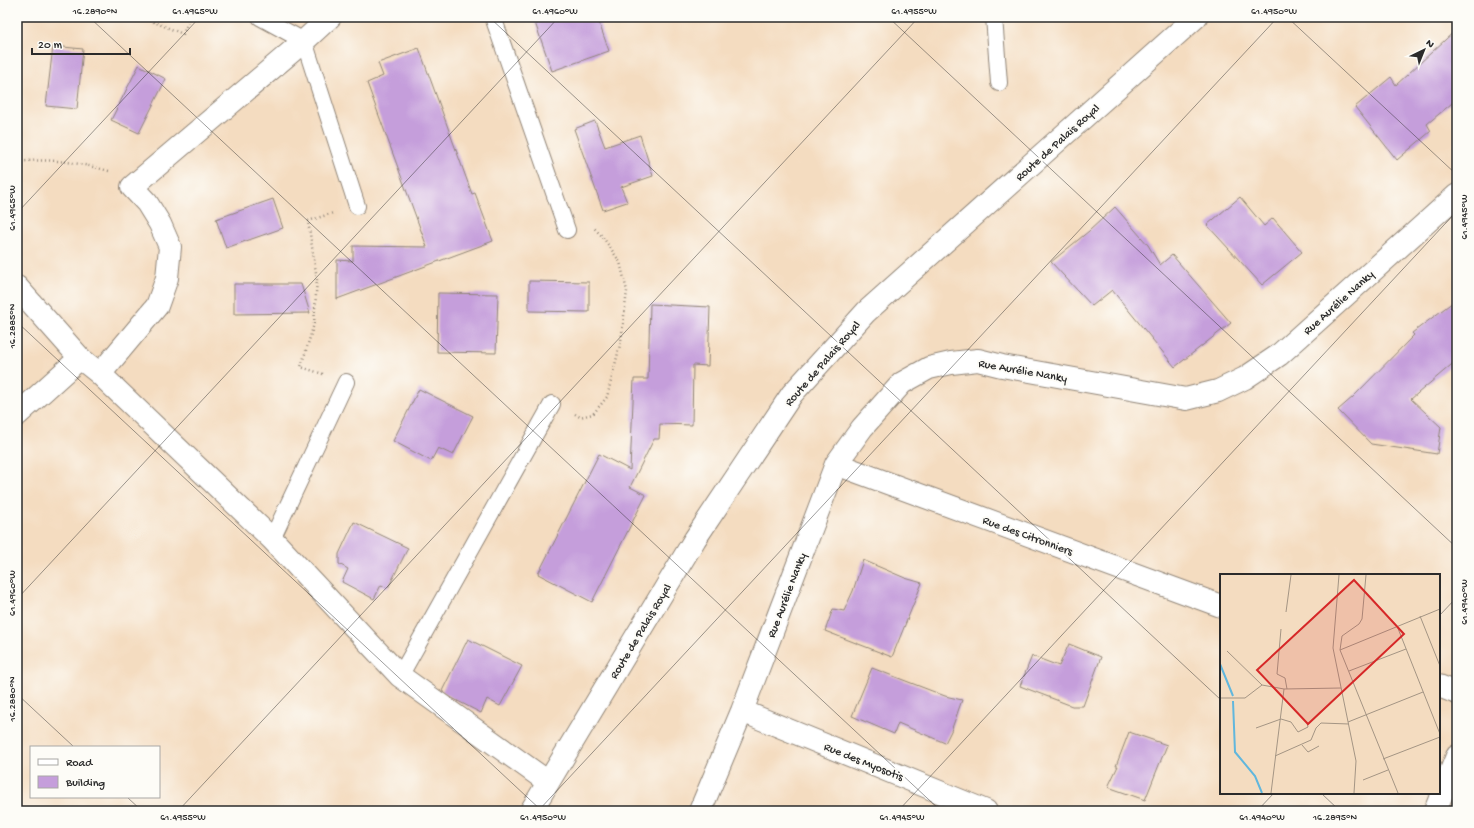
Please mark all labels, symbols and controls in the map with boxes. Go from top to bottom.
text: 16.2890°N [72,6,118,18]
text: 61.4965°W [172,6,218,18]
text: 61.4960°W [532,6,578,18]
text: 61.4955°W [891,6,937,18]
text: 61.4950°W [1251,6,1297,18]
scale bar [32,30,130,56]
north arrow [1404,30,1444,70]
text: N [1423,37,1436,51]
text: 20 m [38,39,63,53]
street label: Route de Palais Royal [1013,102,1104,185]
text: 61.4965°W [7,185,19,231]
text: 61.4945°W [1459,194,1471,239]
street label: Rue Aurélie Nanky [1301,268,1377,339]
text: 16.2885°N [7,303,19,349]
street label: Route de Palais Royal [783,319,865,410]
street label: Rue Aurélie Nanky [977,357,1068,387]
street label: Rue des Citronniers [980,514,1075,560]
street label: Rue Aurélie Nanky [765,551,811,640]
text: 61.4960°W [7,570,19,616]
inset map [1220,574,1440,794]
text: 61.4940°W [1459,579,1471,625]
street label: Route de Palais Royal [608,582,676,682]
text: 16.2880°N [7,676,19,722]
street label: Rue des Myosotis [821,741,906,785]
legend [30,746,160,798]
text: Road [66,757,93,771]
text: Building [65,777,105,791]
text: 61.4955°W [160,812,206,824]
text: 61.4950°W [520,812,566,824]
text: 61.4945°W [880,812,925,824]
text: 61.4940°W [1239,812,1285,824]
text: 16.2895°N [1312,812,1357,824]

